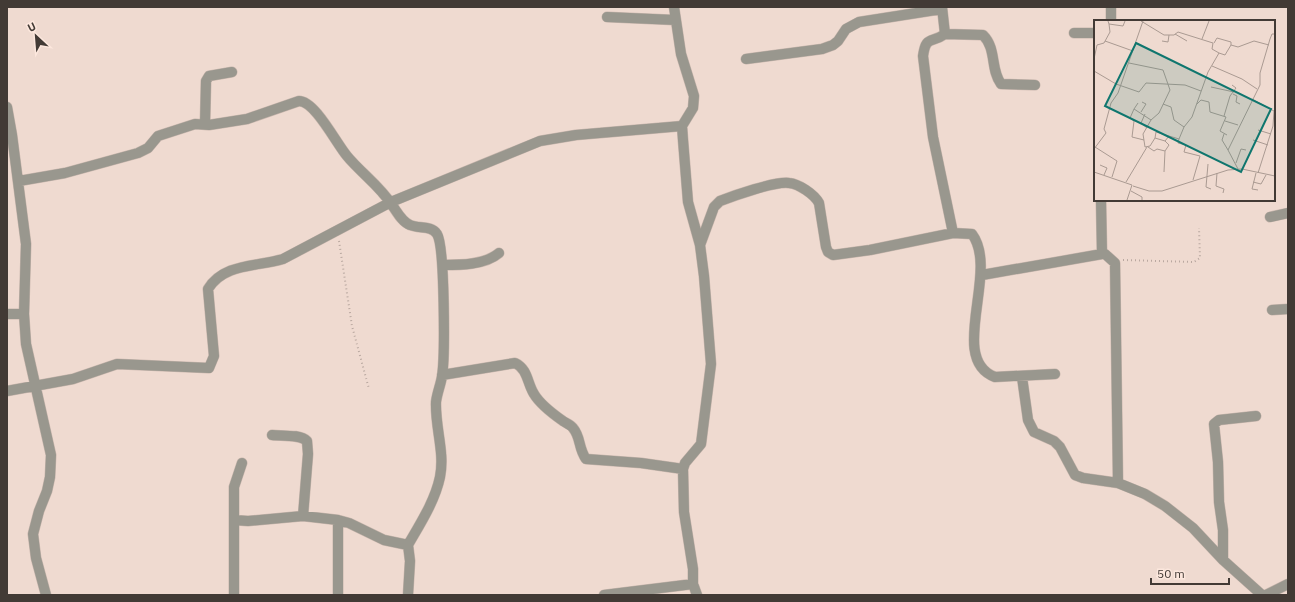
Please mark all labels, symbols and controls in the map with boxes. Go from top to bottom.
north arrow [16,16,56,56]
text: U [25,19,38,35]
inset map [1094,20,1275,201]
scale bar [1151,560,1229,586]
text: 50 m [1157,566,1185,581]

